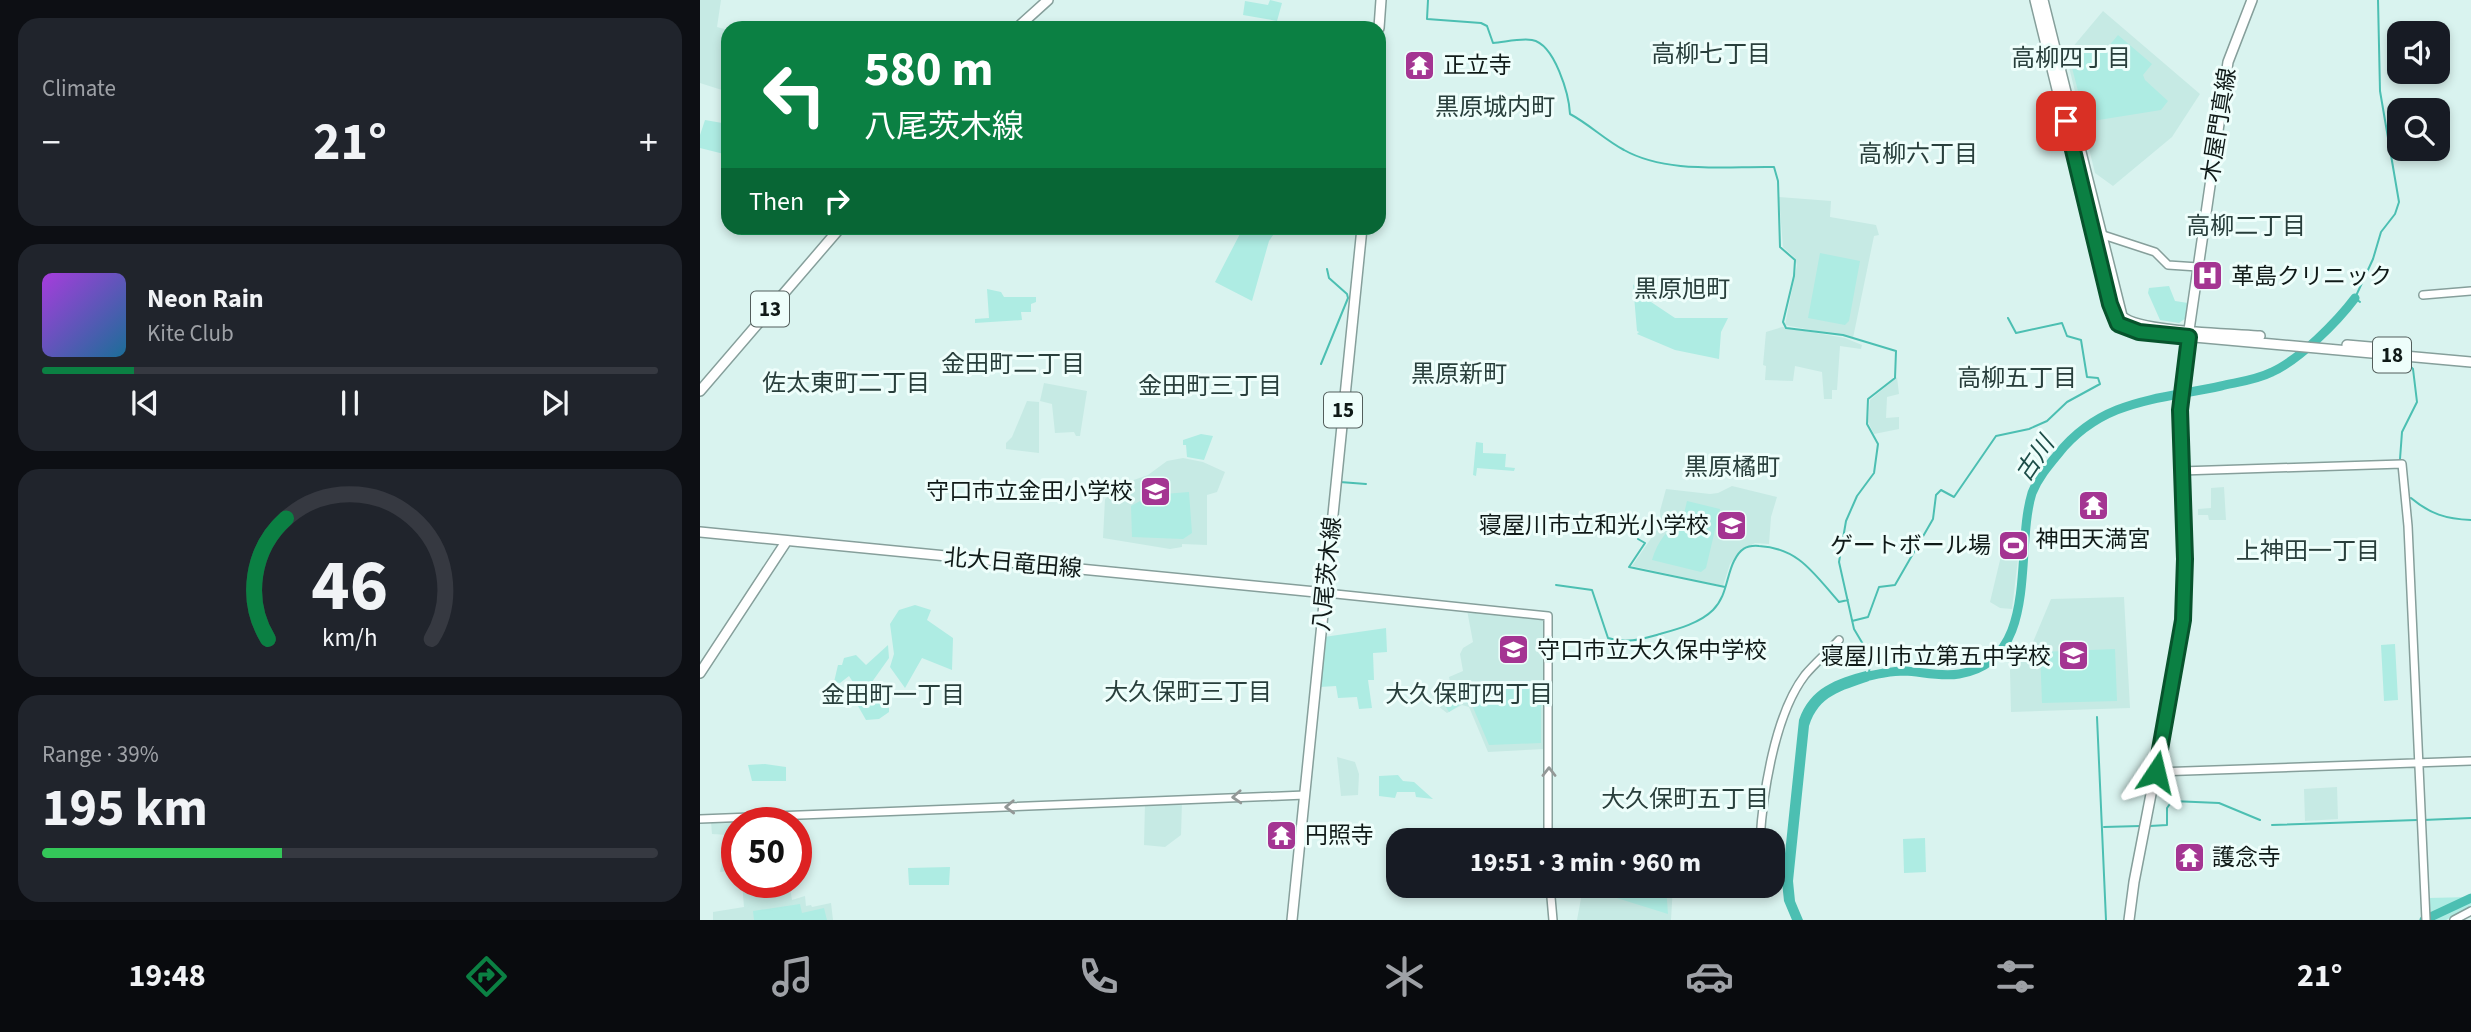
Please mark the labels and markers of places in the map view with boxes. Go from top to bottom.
temple icon: 正立寺 [1403,48,1437,82]
place label: 正立寺 [1443,49,1512,82]
pin [2036,91,2096,151]
hospital icon: 革島クリニック [2191,259,2225,293]
place label: 革島クリニック [2231,260,2392,293]
school or university icon: 守口市立金田小学校 [1139,474,1173,508]
place label: 守口市立金田小学校 [926,475,1133,508]
temple icon: 神田天満宮 [2076,488,2110,522]
school or university icon: 寝屋川市立和光小学校 [1715,508,1749,542]
place label: 寝屋川市立和光小学校 [1479,509,1709,542]
place label: 神田天満宮 [2036,523,2151,556]
sports icon: ゲートボール場 [1997,528,2031,562]
place label: ゲートボール場 [1830,529,1991,562]
school or university icon: 守口市立大久保中学校 [1497,633,1531,667]
place label: 守口市立大久保中学校 [1537,634,1767,667]
school or university icon: 寝屋川市立第五中学校 [2057,639,2091,673]
place label: 寝屋川市立第五中学校 [1821,640,2051,673]
temple icon: 円照寺 [1265,818,1299,852]
place label: 円照寺 [1305,819,1374,852]
temple icon: 護念寺 [2172,840,2206,874]
place label: 護念寺 [2212,841,2281,874]

